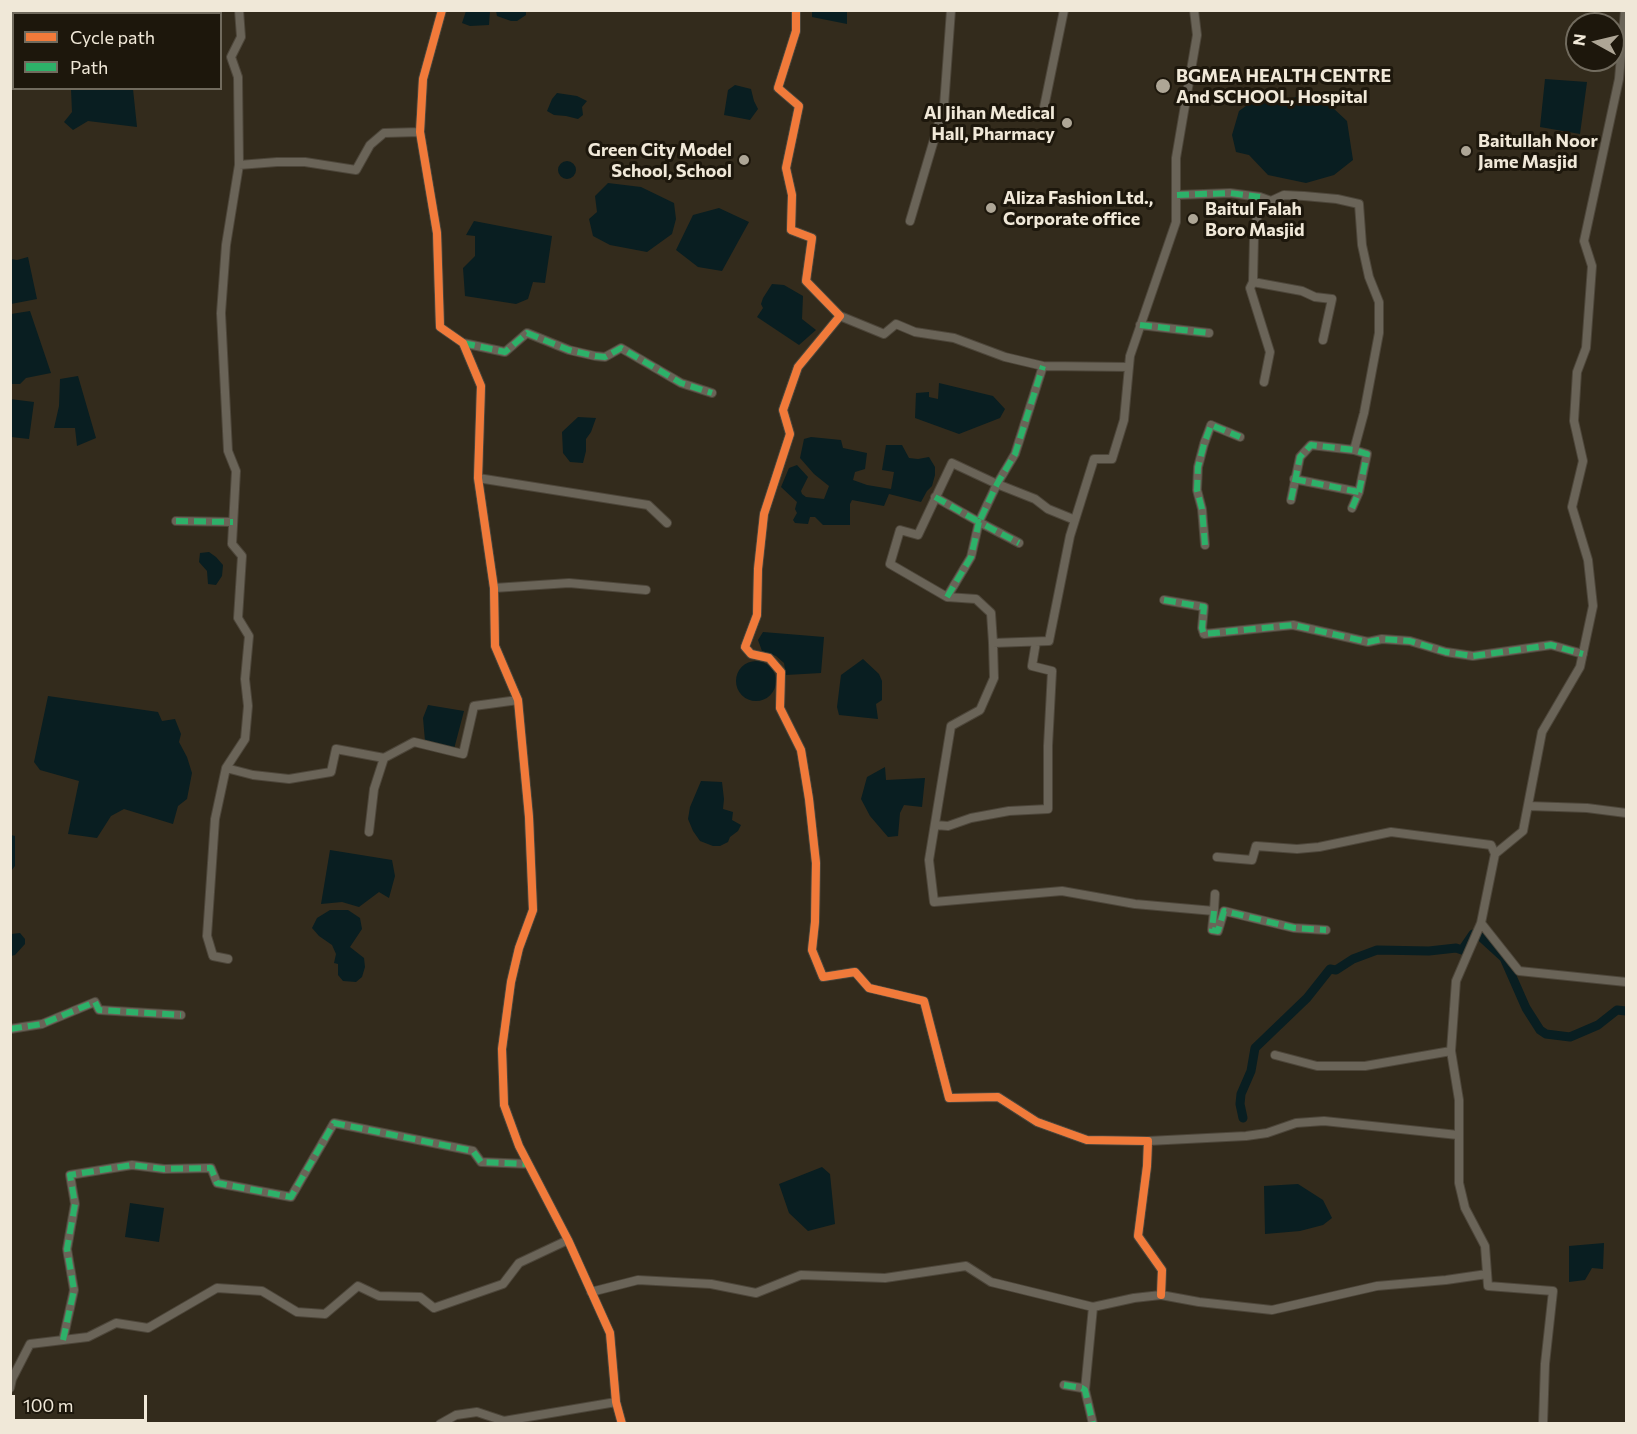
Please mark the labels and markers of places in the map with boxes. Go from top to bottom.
place label: BGMEA HEALTH CENTRE And SCHOOL, Hospital [1176,65,1391,107]
marker: BGMEA HEALTH CENTRE And SCHOOL, Hospital [1154,77,1172,95]
place label: Al Jihan Medical Hall, Pharmacy [924,102,1055,144]
marker: Al Jihan Medical Hall, Pharmacy [1060,116,1074,130]
place label: Baitullah Noor Jame Masjid [1478,130,1598,172]
place label: Green City Model School, School [588,139,732,182]
marker: Baitullah Noor Jame Masjid [1459,144,1473,158]
marker: Green City Model School, School [737,153,751,167]
place label: Aliza Fashion Ltd., Corporate office [1003,187,1153,230]
place label: Baitul Falah Boro Masjid [1205,198,1305,240]
marker: Aliza Fashion Ltd., Corporate office [984,201,998,215]
marker: Baitul Falah Boro Masjid [1186,212,1200,226]

